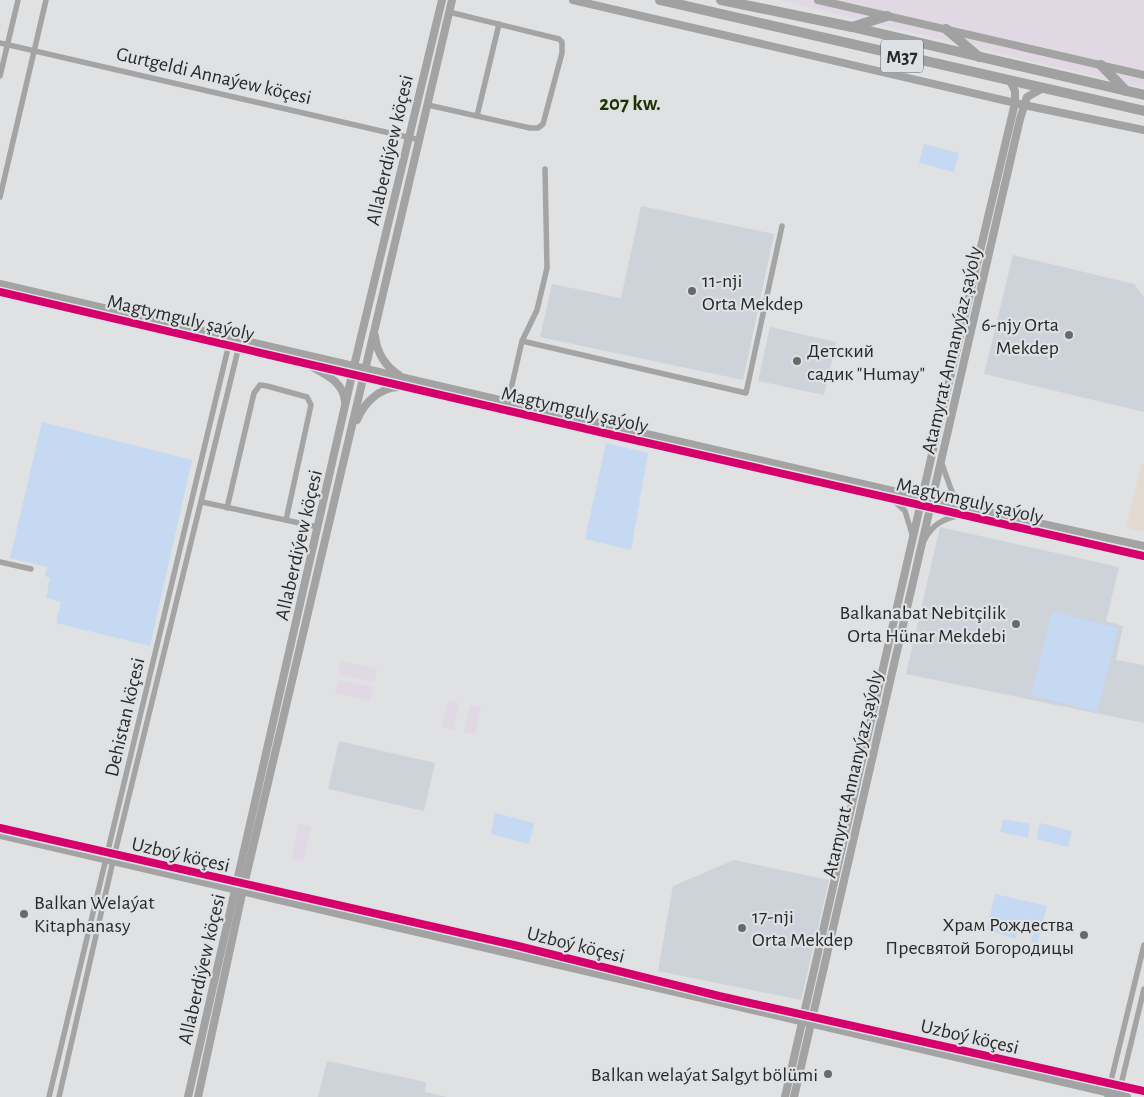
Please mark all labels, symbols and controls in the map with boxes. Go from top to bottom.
road number: M37 [881,40,923,72]
street label: Gurtgeldi Annaýew köçesi [114,44,313,108]
street label: Allaberdiýew köçesi [363,73,417,227]
district label: 207 kw. [599,93,661,114]
street label: Atamyrat Annanyýaz şaýoly [918,244,986,456]
place label: 11-nji Orta Mekdep [702,271,803,314]
marker: 11-nji Orta Mekdep [686,285,698,297]
street label: Magtymguly şaýoly [105,291,257,345]
place label: 6-njy Orta Mekdep [981,315,1059,358]
marker: 6-njy Orta Mekdep [1063,329,1075,341]
place label: Детский садик "Humay" [807,341,925,384]
marker: Детский садик "Humay" [791,355,803,367]
street label: Magtymguly şaýoly [499,383,651,437]
street label: Allaberdiýew köçesi [272,468,326,622]
street label: Magtymguly şaýoly [894,474,1046,528]
place label: Balkanabat Nebitçilik Orta Hünar Mekdebi [839,603,1006,646]
marker: Balkanabat Nebitçilik Orta Hünar Mekdebi [1010,618,1022,630]
street label: Dehistan köçesi [102,656,148,779]
street label: Atamyrat Annanyýaz şaýoly [819,668,887,880]
street label: Uzboý köçesi [130,834,232,876]
street label: Allaberdiýew köçesi [175,892,229,1046]
place label: Balkan Welaýat Kitaphanasy [34,893,155,936]
place label: 17-nji Orta Mekdep [752,907,853,950]
marker: Balkan Welaýat Kitaphanasy [18,908,30,920]
place label: Храм Рождества Пресвятой Богородицы [885,915,1074,958]
marker: 17-nji Orta Mekdep [736,922,748,934]
street label: Uzboý köçesi [525,923,627,967]
marker: Храм Рождества Пресвятой Богородицы [1078,929,1090,941]
street label: Uzboý köçesi [919,1016,1021,1058]
place label: Balkan welaýat Salgyt bölümi [591,1065,818,1085]
marker: Balkan welaýat Salgyt bölümi [822,1068,834,1080]

